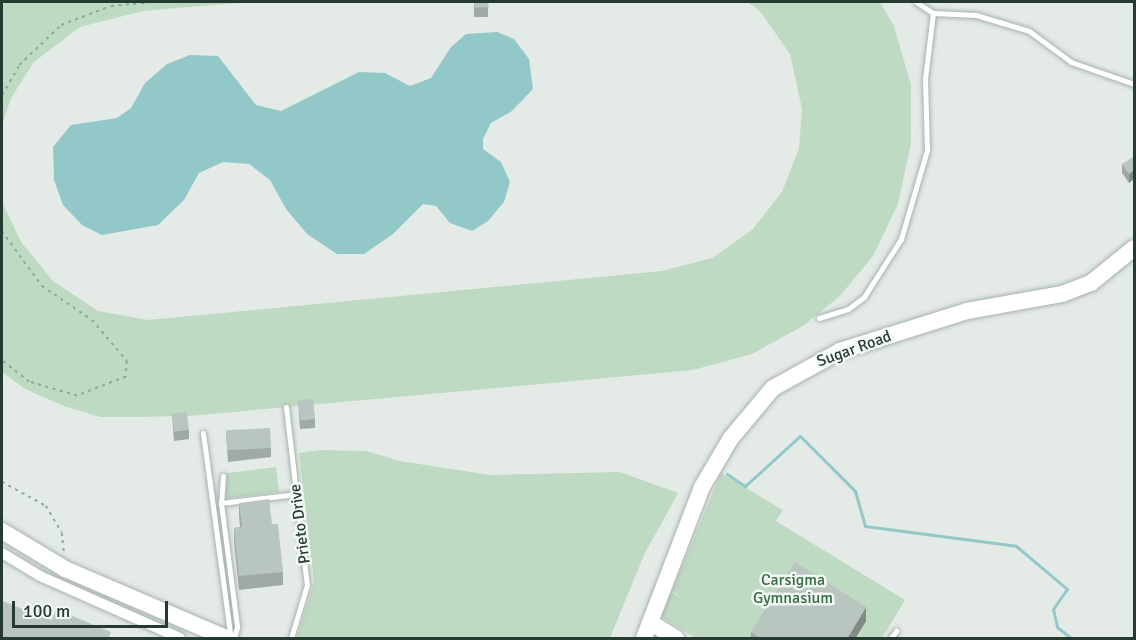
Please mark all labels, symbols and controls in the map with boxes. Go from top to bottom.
street label: Sugar Road [814,327,894,371]
street label: Prieto Drive [286,483,314,565]
park label: Carsigma Gymnasium [753,570,833,608]
scale bar [15,589,171,627]
text: 100 m [23,600,70,622]

